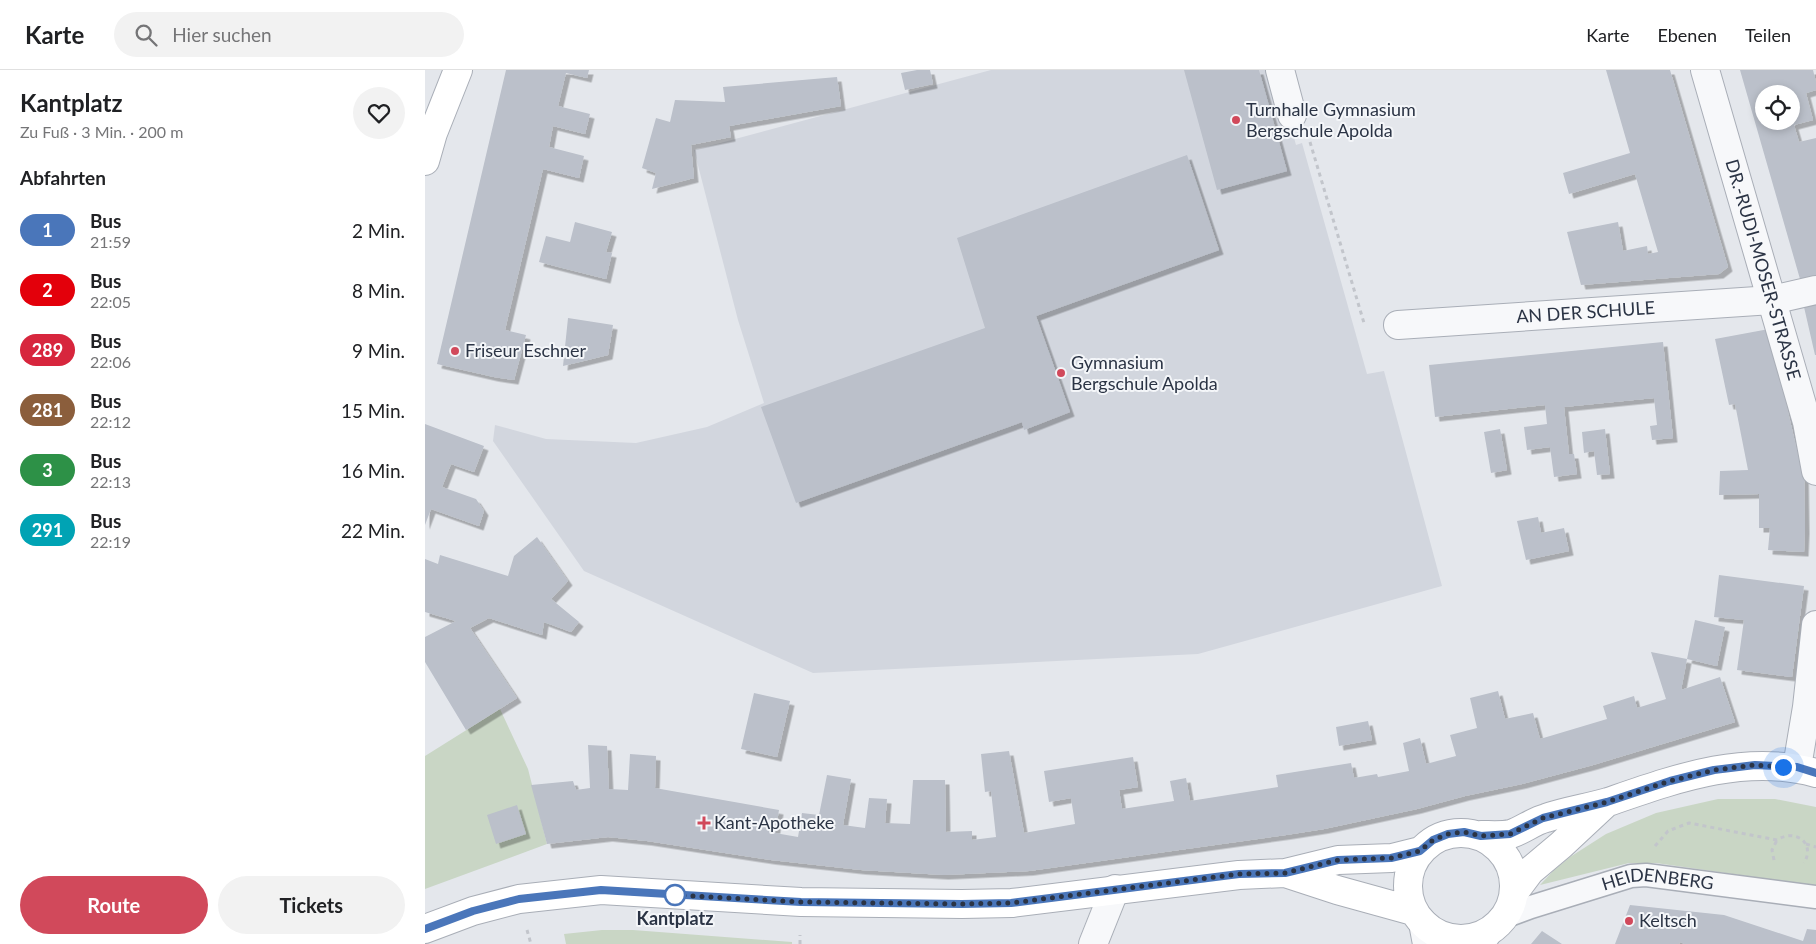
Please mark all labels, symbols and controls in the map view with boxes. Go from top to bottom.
search box [114,12,464,57]
text: Karte [25,20,84,49]
icon: search [132,21,160,49]
text: Hier suchen [172,23,272,46]
text: Karte [1586,24,1629,46]
text: Ebenen [1657,24,1717,46]
text: Teilen [1745,24,1791,46]
map controls [1755,85,1800,130]
button: locate [1755,85,1800,130]
button: heart [353,87,405,139]
text: Kantplatz [20,88,122,117]
place label: Turnhalle Gymnasium Bergschule Apolda [1246,98,1416,141]
marker: Turnhalle Gymnasium Bergschule Apolda [1230,114,1242,126]
text: Zu Fuß · 3 Min. · 200 m [20,122,183,141]
street label: DR.-RUDI-MOSER-STRASSE [1721,157,1806,383]
text: Abfahrten [20,166,106,189]
text: Bus [90,209,121,232]
text: 1 [42,219,53,241]
text: 2 Min. [352,219,405,242]
text: 21:59 [90,232,131,251]
text: Bus [90,269,121,292]
text: 2 [42,279,53,301]
text: 8 Min. [352,279,405,302]
text: 22:05 [90,292,131,311]
street label: AN DER SCHULE [1515,296,1656,327]
text: Bus [90,329,121,352]
text: 289 [32,339,63,361]
text: 9 Min. [352,339,405,362]
place label: Friseur Eschner [465,339,587,361]
marker: Friseur Eschner [449,345,461,357]
place label: Gymnasium Bergschule Apolda [1071,351,1218,394]
text: 22:06 [90,352,131,371]
marker: Gymnasium Bergschule Apolda [1055,367,1067,379]
text: Bus [90,389,121,412]
text: 281 [32,399,63,421]
text: 15 Min. [341,399,405,422]
text: 22:12 [90,412,131,431]
text: Bus [90,449,121,472]
text: 3 [42,459,53,481]
text: 16 Min. [341,459,405,482]
text: 22:13 [90,472,131,491]
text: Bus [90,509,121,532]
text: 291 [32,519,63,541]
text: 22 Min. [341,519,405,542]
text: 22:19 [90,532,131,551]
your location [1771,755,1796,780]
place label: Kant-Apotheke [714,811,834,833]
marker: Kant-Apotheke [698,817,710,829]
street label: HEIDENBERG [1599,863,1715,894]
button: Route [20,876,208,934]
button: Tickets [218,876,405,934]
marker: Kantplatz [664,884,686,906]
place label: Kantplatz [637,907,713,929]
place label: Keltsch [1639,909,1697,931]
marker: Keltsch [1623,915,1635,927]

